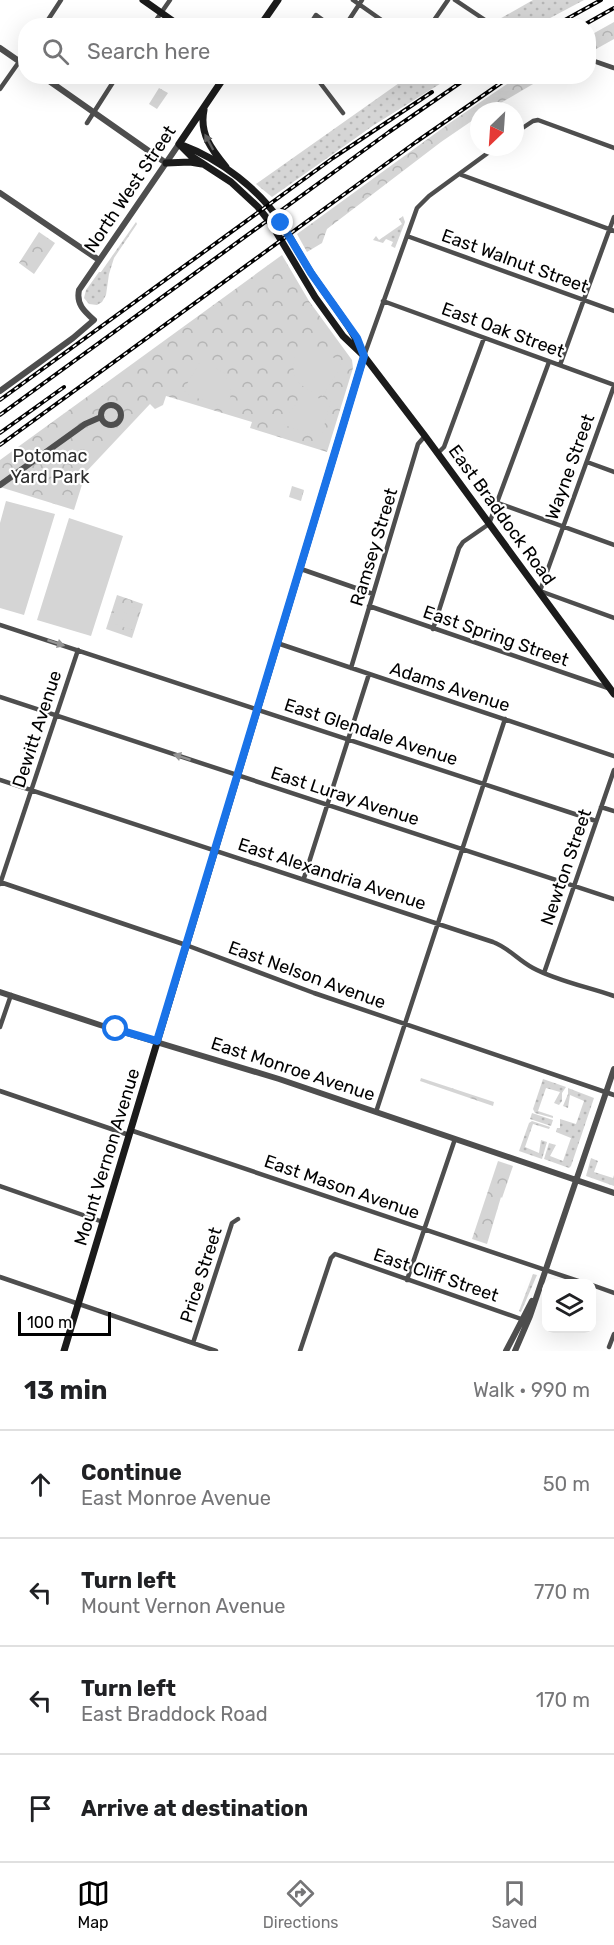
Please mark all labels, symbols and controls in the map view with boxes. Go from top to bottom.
search box [18,18,596,84]
icon: search [39,35,72,68]
text: Search here [87,38,210,65]
north arrow [470,102,524,156]
street label: North West Street [79,121,181,257]
one-way arrow [204,133,213,150]
route end [267,209,293,235]
street label: East Walnut Street [439,224,591,298]
street label: East Oak Street [439,298,567,362]
street label: Wayne Street [541,411,599,523]
street label: East Braddock Road [444,441,560,589]
park label: Potomac Yard Park [10,445,90,488]
street label: Ramsey Street [346,485,402,609]
street label: East Spring Street [420,601,572,671]
one-way arrow [47,639,65,648]
street label: Adams Avenue [387,657,513,717]
street label: Dewitt Avenue [8,668,66,790]
street label: East Glendale Avenue [281,694,461,770]
one-way arrow [173,752,191,761]
street label: East Luray Avenue [268,762,422,830]
street label: Newton Street [536,806,596,928]
street label: East Alexandria Avenue [235,833,429,915]
street label: East Nelson Avenue [225,936,389,1014]
route start [102,1015,128,1041]
street label: East Monroe Avenue [208,1032,378,1106]
street label: Mount Vernon Avenue [70,1066,144,1248]
street label: East Mason Avenue [261,1150,423,1224]
street label: Price Street [175,1224,227,1326]
street label: East Cliff Street [371,1243,501,1307]
map controls [542,1279,596,1333]
button: layers [542,1279,596,1333]
scale bar [18,1309,111,1336]
text: 100 m [27,1313,72,1332]
text: 13 min [24,1375,108,1406]
text: Walk · 990 m [473,1378,590,1402]
text: Continue [81,1459,182,1486]
icon: ahead [24,1468,57,1501]
text: 50 m [543,1472,590,1496]
text: East Monroe Avenue [81,1486,271,1510]
text: Turn left [81,1567,176,1594]
icon: left [24,1576,57,1609]
text: 770 m [534,1580,590,1604]
text: Mount Vernon Avenue [81,1594,286,1618]
text: Turn left [81,1675,176,1702]
icon: left [24,1684,57,1717]
text: 170 m [536,1688,590,1712]
text: East Braddock Road [81,1702,268,1726]
icon: arrive [24,1792,57,1825]
text: Arrive at destination [81,1795,308,1822]
tab: Map [77,1877,110,1932]
tab: Directions [263,1877,339,1932]
tab: Saved [492,1877,537,1932]

